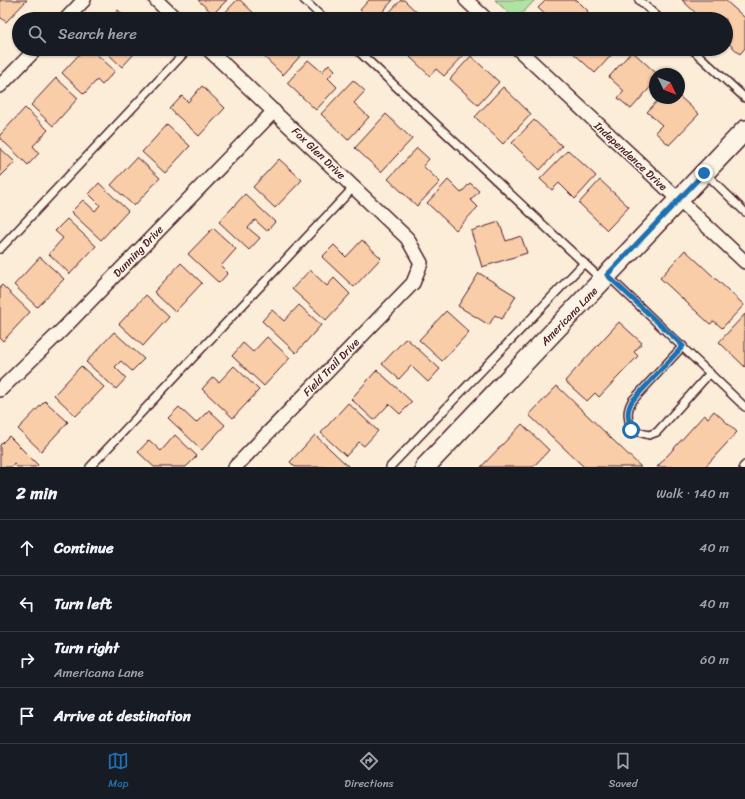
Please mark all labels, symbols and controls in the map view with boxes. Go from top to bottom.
search box [12,12,733,56]
text: Search here [58,21,137,47]
icon: search [26,23,48,45]
north arrow [649,68,685,104]
street label: Independence Drive [589,116,672,196]
street label: Fox Glen Drive [287,122,350,185]
route end [695,164,713,182]
street label: Dunning Drive [108,221,169,282]
street label: Americana Lane [535,282,603,351]
street label: Field Trail Drive [298,333,365,401]
route start [622,421,640,439]
text: 2 min [16,478,57,508]
text: Walk · 140 m [656,482,729,505]
text: Continue [54,535,114,561]
text: 40 m [699,536,729,559]
icon: ahead [16,537,38,559]
text: Turn left [54,591,112,617]
text: 40 m [699,592,729,615]
icon: left [16,593,38,615]
text: Turn right [54,635,119,661]
text: 60 m [700,648,729,671]
icon: right [16,649,38,671]
text: Americana Lane [54,661,144,684]
text: Arrive at destination [54,703,191,729]
icon: arrive [16,705,38,727]
tab: Map [107,750,129,793]
tab: Directions [344,750,394,793]
tab: Saved [609,750,638,793]

